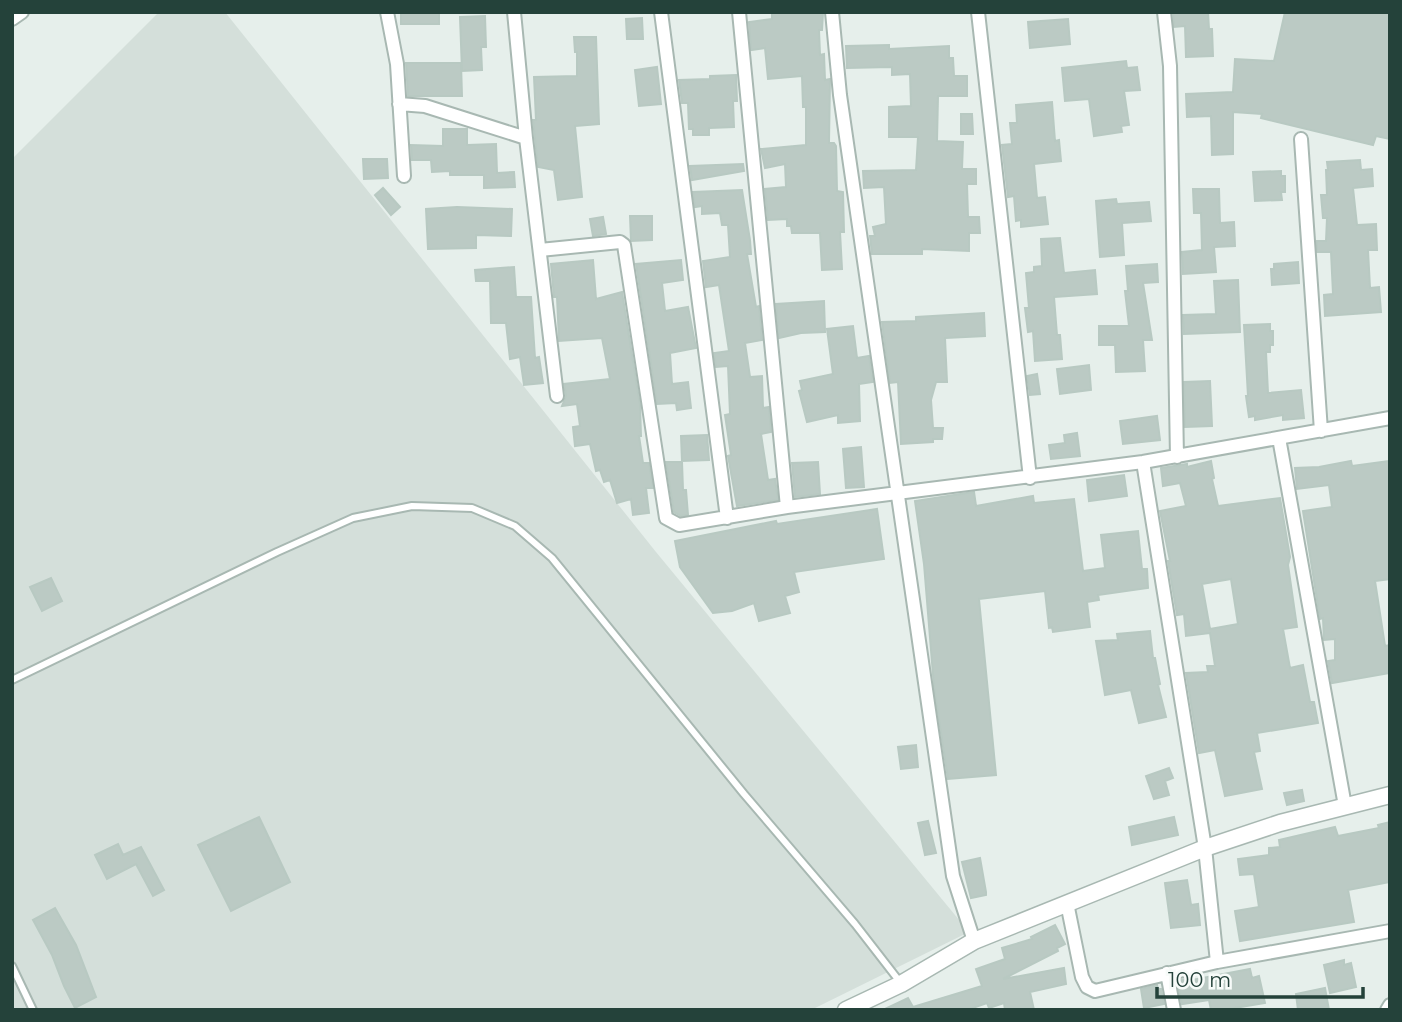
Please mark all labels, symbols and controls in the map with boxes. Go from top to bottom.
scale bar [1157,956,1364,1000]
text: 100 m [1168,967,1231,992]

